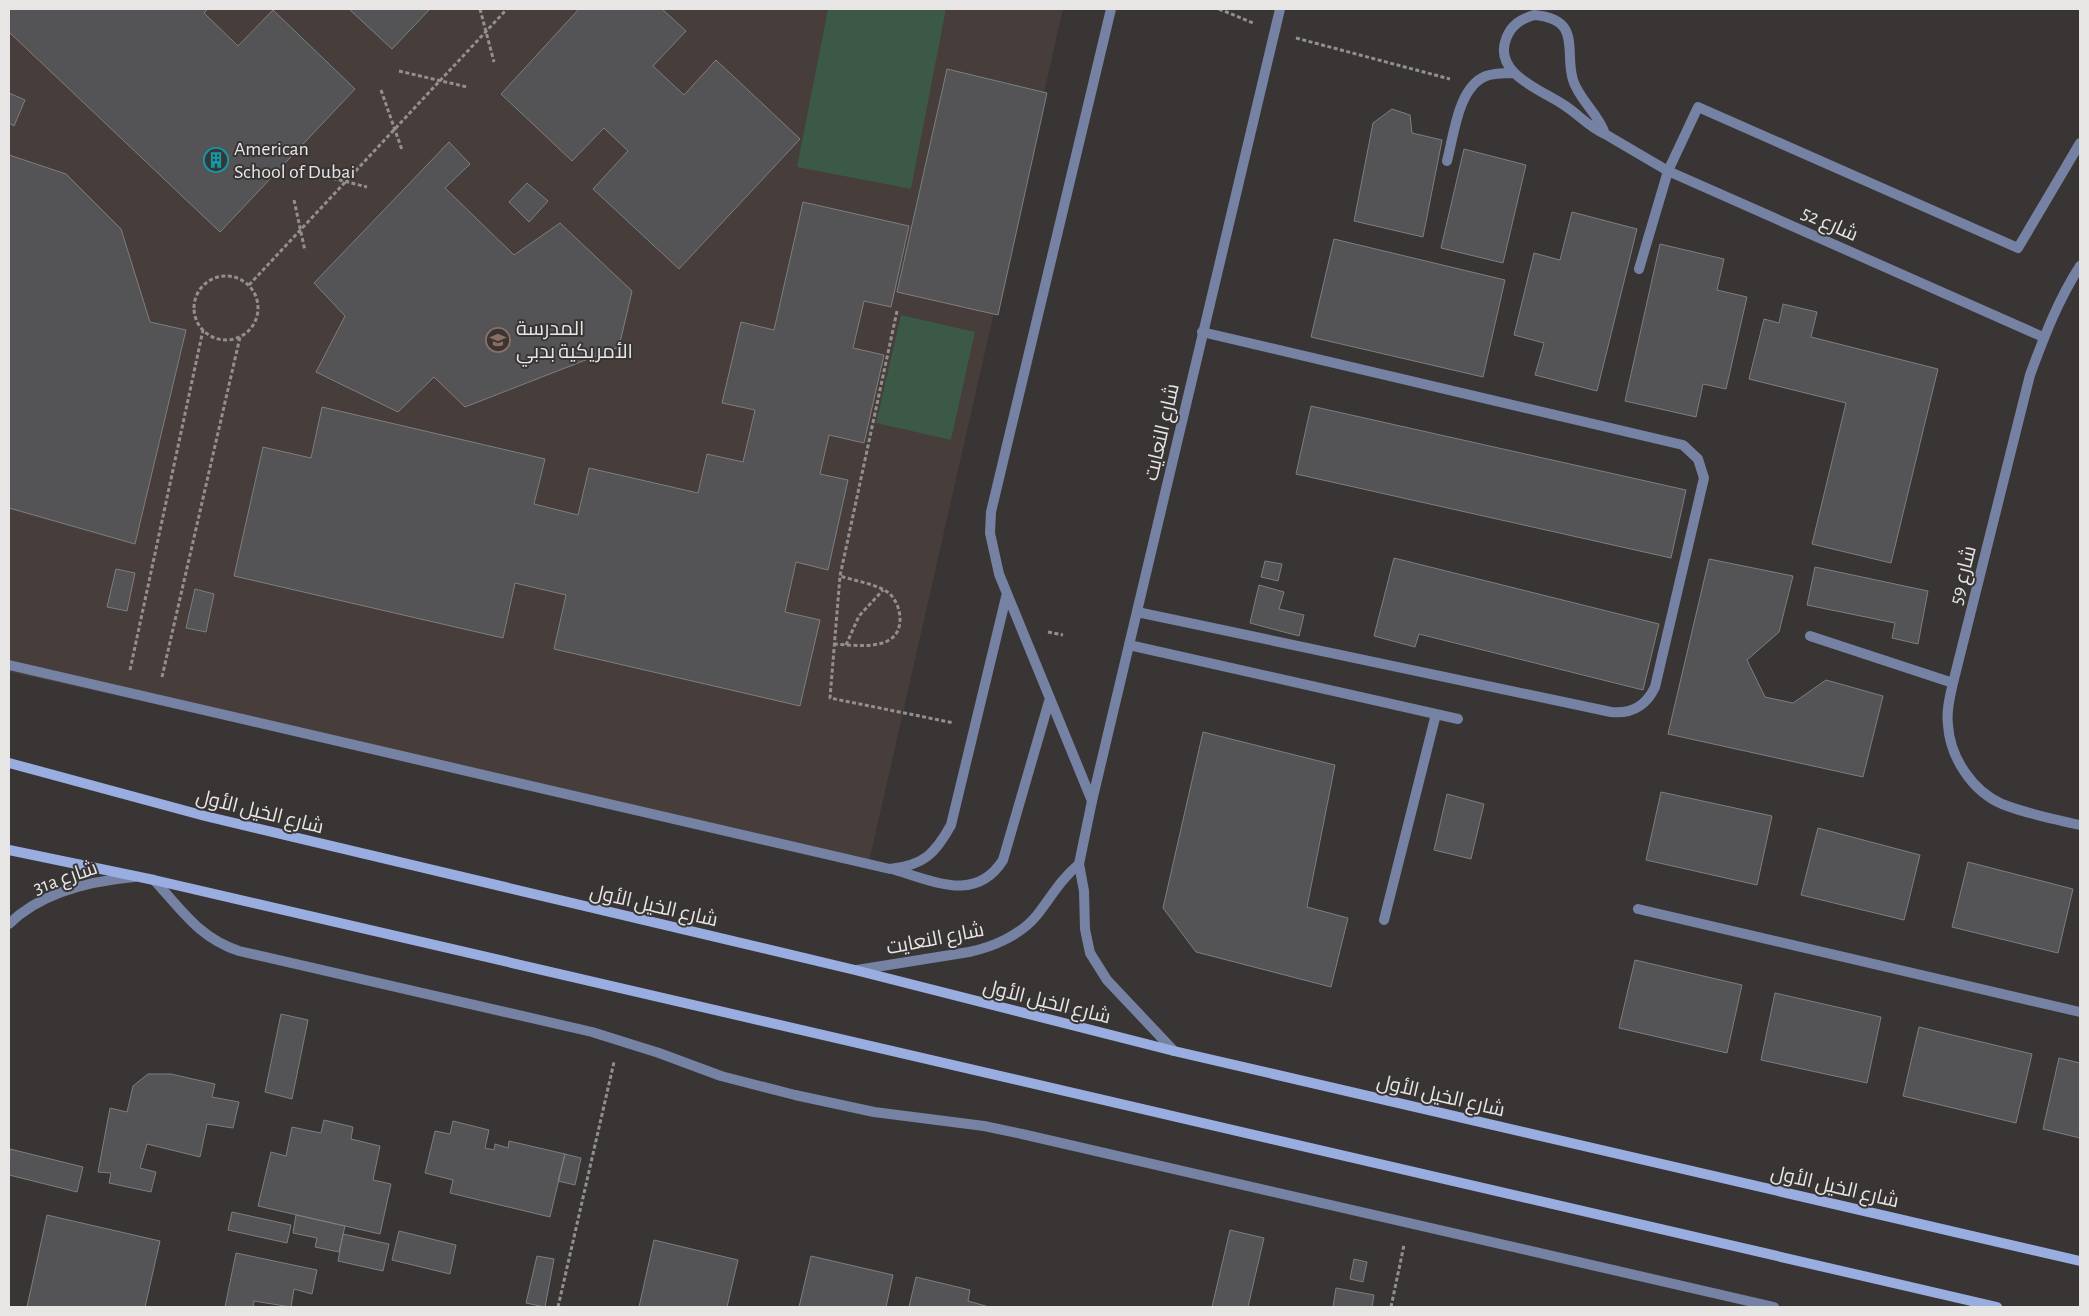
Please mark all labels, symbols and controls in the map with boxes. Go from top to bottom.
place label: American School of Dubai [234,139,355,182]
building icon: American School of Dubai [203,147,229,173]
street label: شارع 52 [1797,203,1861,248]
place label: المدرسة الأمريكية بدبي [516,319,633,367]
school or university icon: المدرسة الأمريكية بدبي [485,327,511,353]
street label: شارع النعايت [1141,382,1186,483]
street label: شارع 59 [1946,544,1983,607]
street label: شارع الخيل الأول [193,786,326,840]
street label: 31a شارع [31,858,101,901]
street label: شارع الخيل الأول [587,882,720,933]
street label: شارع النعايت [885,920,986,961]
street label: شارع الخيل الأول [980,976,1113,1030]
street label: شارع الخيل الأول [1374,1072,1507,1123]
street label: شارع الخيل الأول [1768,1163,1901,1214]

